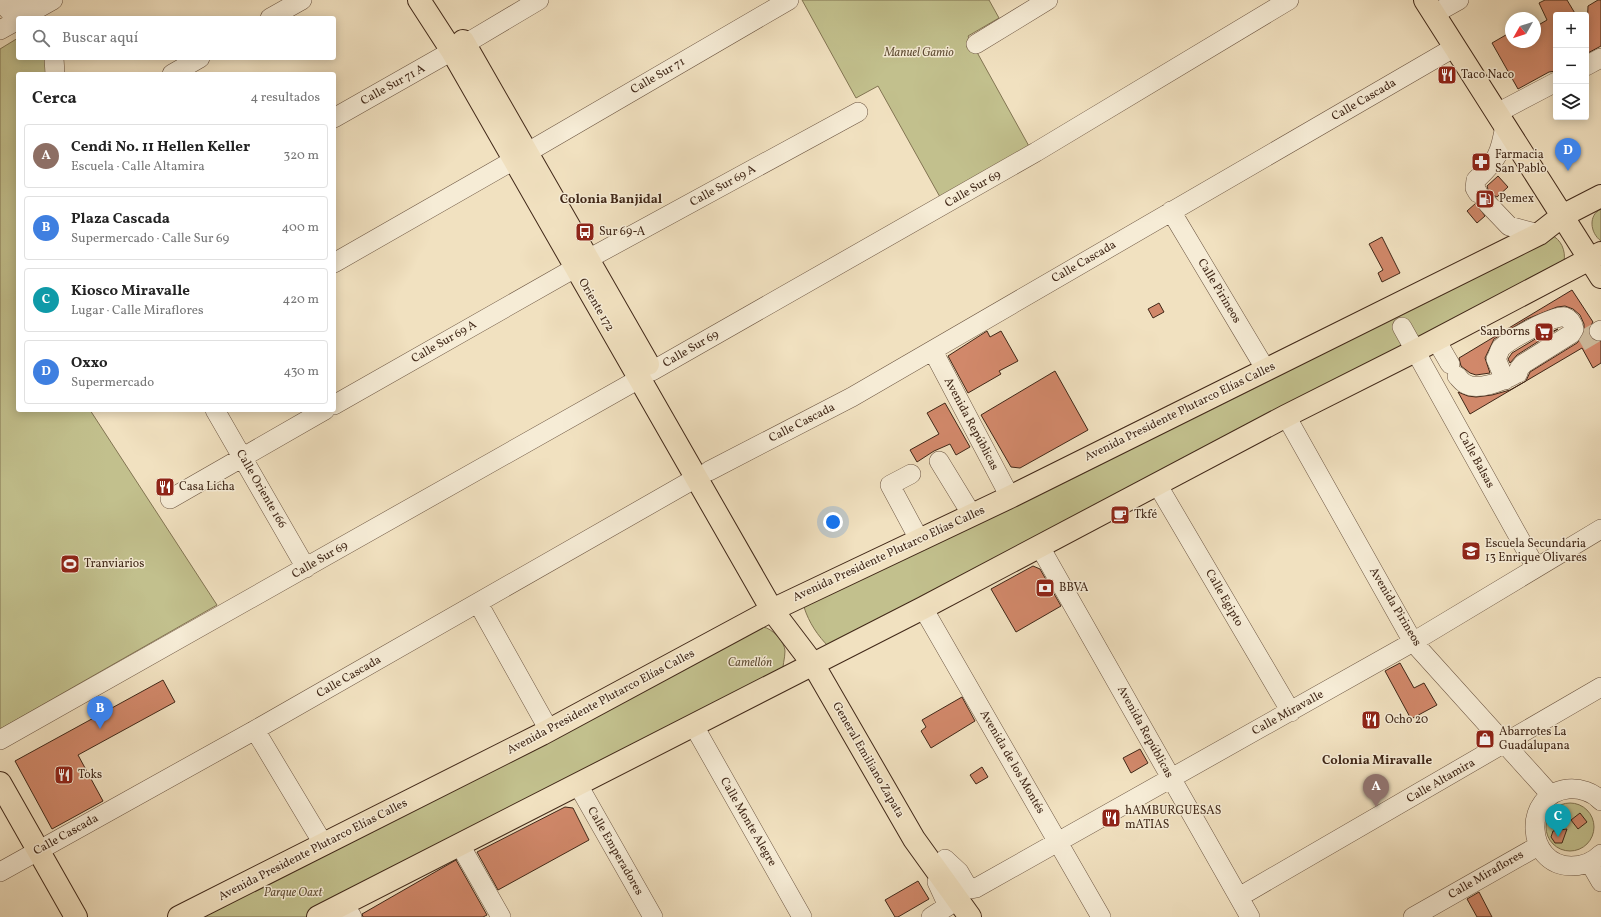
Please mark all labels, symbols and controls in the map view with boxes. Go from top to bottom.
north arrow [1505,12,1541,48]
map controls [1553,12,1589,120]
button: + [1553,12,1589,48]
search box [16,16,336,60]
icon: search [30,27,52,49]
text: Buscar aquí [62,28,138,49]
park label: Manuel Gamio [883,45,954,61]
button: − [1553,48,1589,84]
street label: Calle Sur 71 [628,54,688,98]
street label: Calle Sur 71 A [358,60,429,109]
restaurant icon: Taco Naco [1436,64,1458,86]
place label: Taco Naco [1461,67,1514,83]
street label: Calle Cascada [1329,75,1399,125]
button: layers [1553,84,1589,120]
text: Cerca [32,87,77,110]
text: 4 resultados [250,89,320,107]
text: Cendi No. 11 Hellen Keller [71,137,250,158]
pin: D [1555,138,1581,171]
text: A [41,147,51,165]
text: 320 m [284,147,319,165]
place label: Farmacia San Pablo [1495,147,1547,177]
pharmacy icon: Farmacia San Pablo [1470,151,1492,173]
text: Escuela · Calle Altamira [71,158,205,176]
street label: Calle Sur 69 A [687,161,759,211]
street label: Calle Sur 69 [942,167,1004,211]
fuel station icon: Pemex [1474,188,1496,210]
district label: Colonia Banjidal [560,191,663,209]
place label: Pemex [1499,191,1534,207]
text: Plaza Cascada [71,209,170,230]
text: B [42,219,50,237]
text: 400 m [282,219,319,237]
bus stop icon: Sur 69-A [574,221,596,243]
place label: Sur 69-A [599,224,646,240]
text: Supermercado · Calle Sur 69 [71,230,229,248]
street label: Calle Cascada [1049,237,1119,287]
street label: Calle Pirineos [1193,256,1245,326]
street label: Oriente 172 [574,275,618,335]
text: Kiosco Miravalle [71,281,190,302]
text: C [42,291,50,309]
text: 420 m [282,291,319,309]
text: Lugar · Calle Miraflores [71,302,204,320]
street label: Calle Sur 69 A [408,317,480,367]
supermarket icon: Sanborns [1533,321,1555,343]
place label: Sanborns [1480,324,1530,340]
street label: Calle Sur 69 [660,327,722,371]
text: Oxxo [71,353,107,374]
street label: Avenida Presidente Plutarco Elías Calles [1082,359,1278,465]
text: D [41,363,51,381]
text: 430 m [283,363,319,381]
text: Supermercado [71,374,154,392]
street label: Avenida Repúblicas [940,375,1002,473]
street label: Calle Cascada [766,399,838,446]
street label: Calle Balsas [1454,429,1498,491]
street label: Calle Oriente 166 [232,447,290,531]
restaurant icon: Casa Licha [154,476,176,498]
place label: Casa Licha [179,479,235,495]
street label: Avenida Presidente Plutarco Elías Calles [790,502,988,606]
cafe icon: Tkfé [1109,504,1131,526]
place label: Tkfé [1134,507,1157,523]
your location [823,512,843,532]
place label: Escuela Secundaria 13 Enrique Olivares [1485,536,1587,566]
street label: Calle Sur 69 [289,538,351,582]
school or university icon: Escuela Secundaria 13 Enrique Olivares [1460,540,1482,562]
sports icon: Tranviarios [59,553,81,575]
place label: Tranviarios [84,556,144,572]
street label: Avenida Pirineos [1365,565,1425,649]
street label: Calle Egipto [1201,567,1247,629]
bank icon: BBVA [1034,577,1056,599]
place label: BBVA [1059,580,1089,596]
street label: Avenida Presidente Plutarco Elías Calles [504,646,698,758]
street label: Calle Cascada [314,652,384,702]
park label: Camellón [728,655,772,671]
street label: Avenida Repúblicas [1113,683,1177,781]
street label: Calle Miravalle [1249,687,1327,739]
pin: B [87,696,113,729]
street label: General Emiliano Zapata [828,699,908,821]
street label: Avenida de los Montés [976,707,1048,817]
restaurant icon: Ocho 20 [1360,709,1382,731]
place label: Ocho 20 [1385,712,1428,728]
place label: Abarrotes La Guadalupana [1499,724,1570,754]
shop icon: Abarrotes La Guadalupana [1474,728,1496,750]
district label: Colonia Miravalle [1322,752,1432,770]
street label: Calle Altamira [1404,755,1478,807]
restaurant icon: Toks [53,764,75,786]
place label: Toks [78,767,102,783]
pin: A [1363,774,1389,807]
street label: Calle Monte Alegre [716,775,780,870]
street label: Avenida Presidente Plutarco Elías Calles [216,795,410,905]
place label: hAMBURGUESAS mATIAS [1125,803,1221,833]
street label: Calle Emperadores [583,804,647,898]
pin: C [1545,804,1571,837]
restaurant icon: hAMBURGUESAS mATIAS [1100,807,1122,829]
street label: Calle Cascada [31,811,101,859]
street label: Calle Miraflores [1445,847,1527,903]
park label: Parque Oaxt [264,885,324,901]

